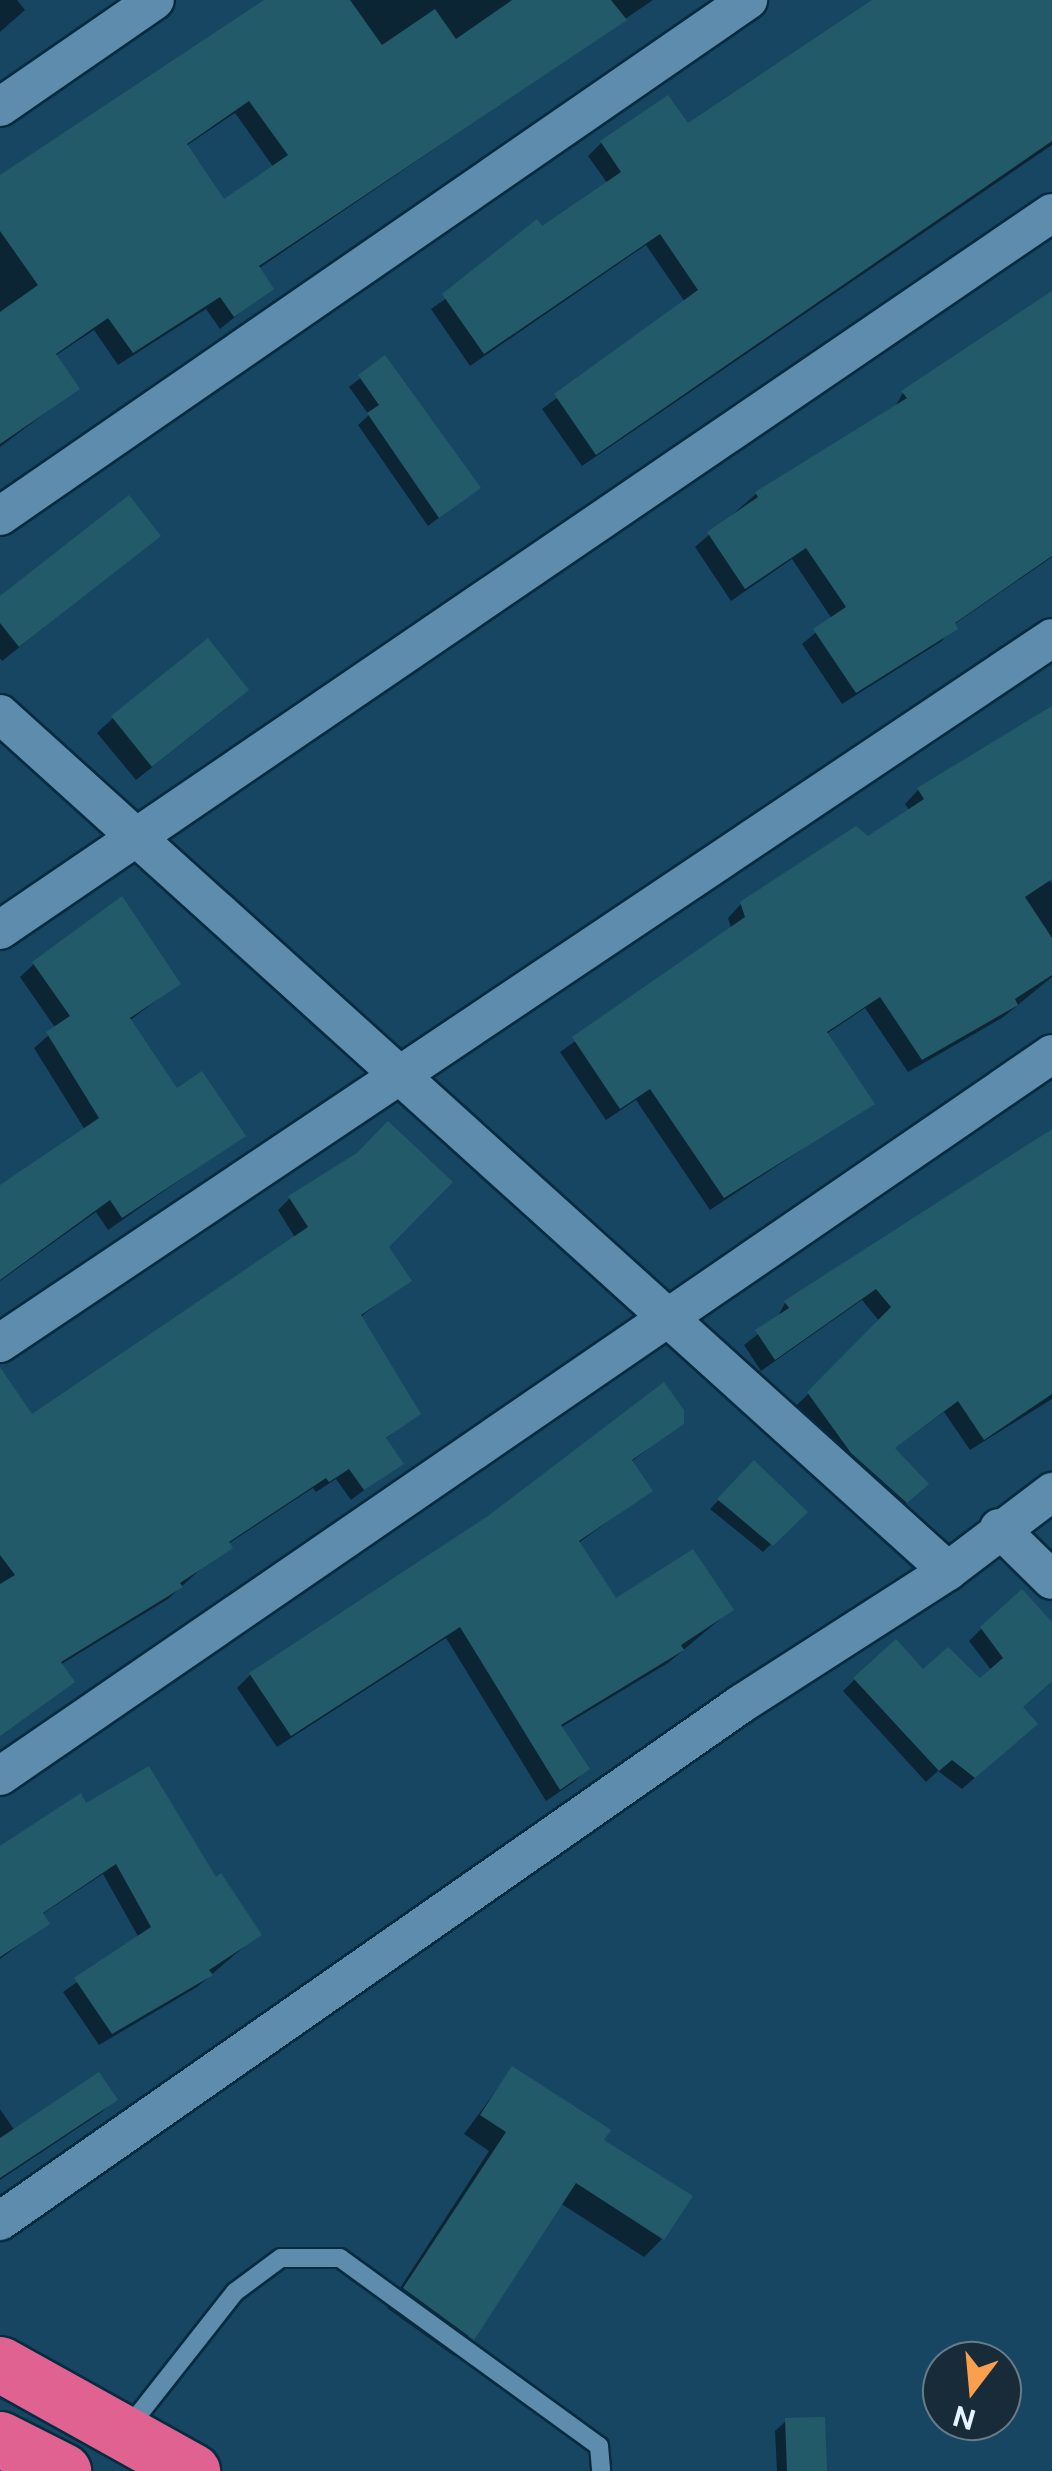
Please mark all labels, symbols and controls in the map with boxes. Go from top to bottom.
north arrow [922,2341,1022,2441]
text: N [949,2400,979,2437]

